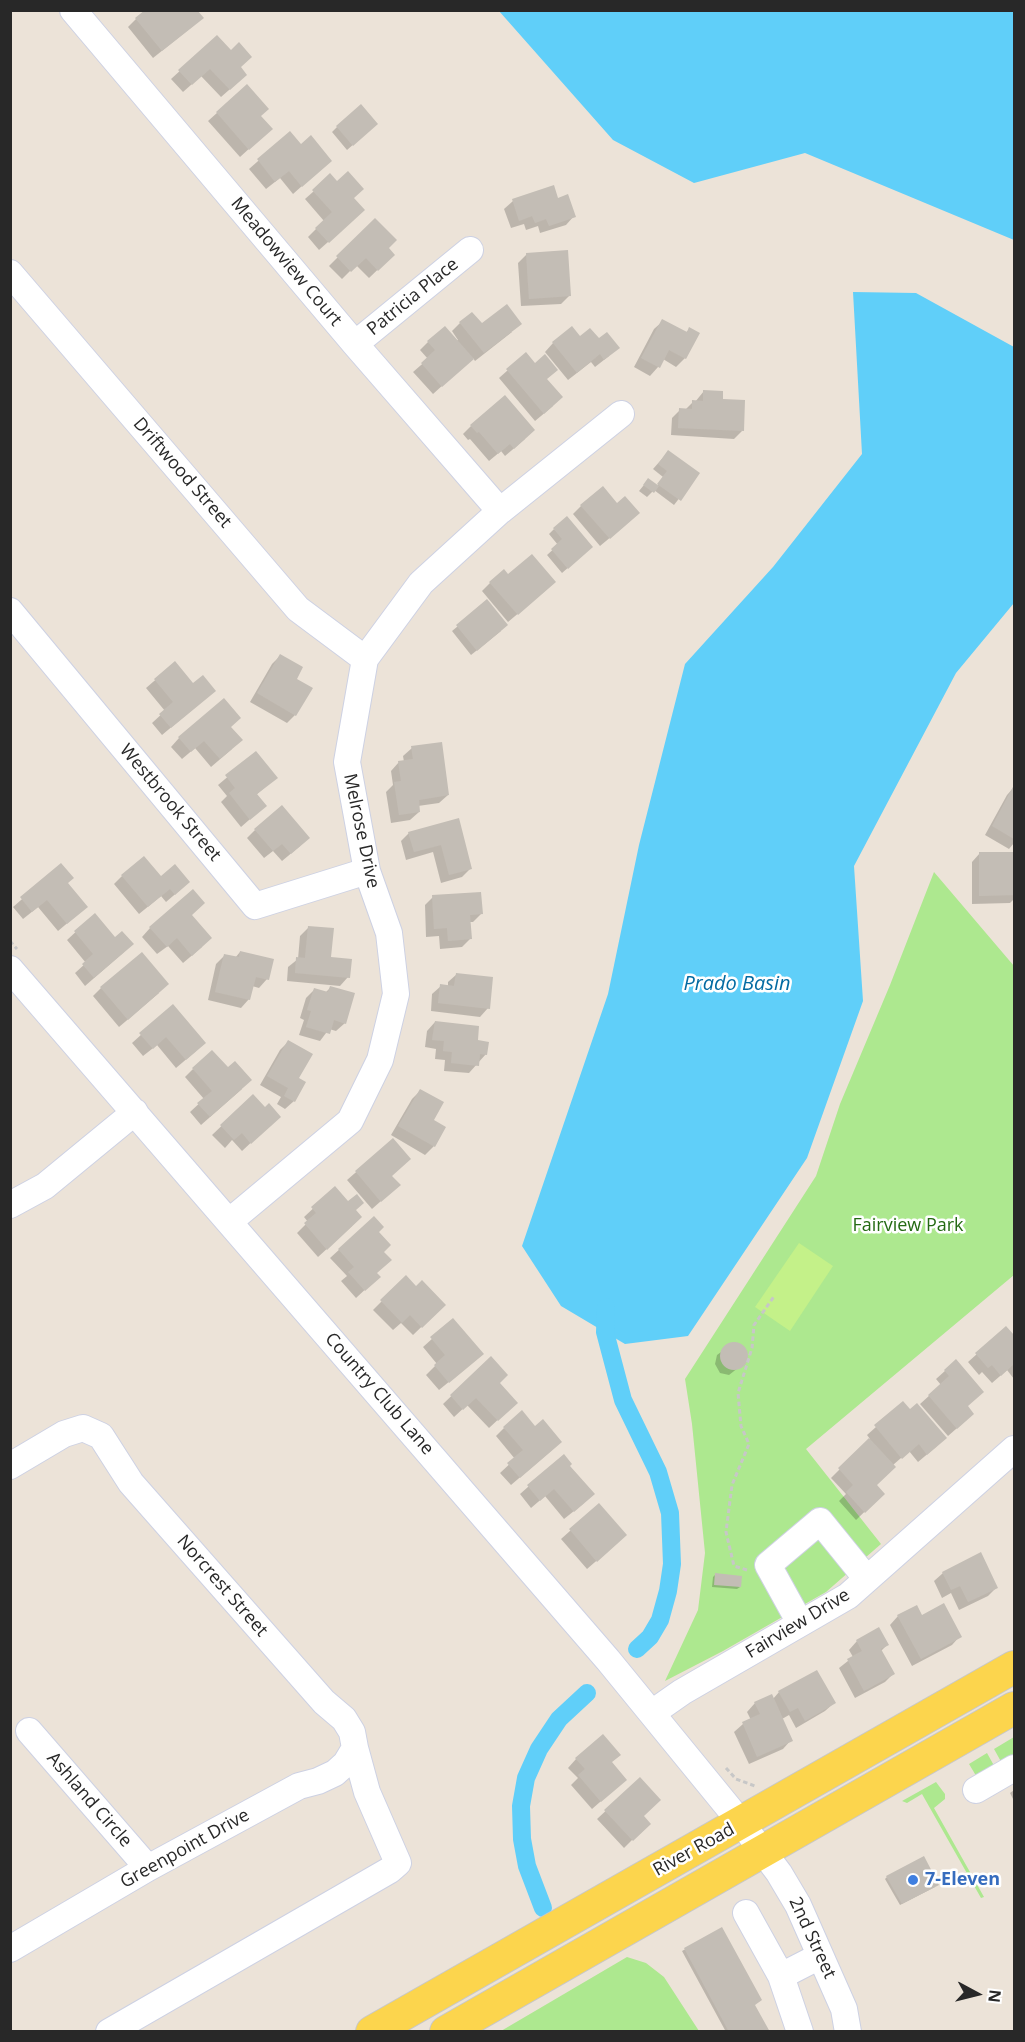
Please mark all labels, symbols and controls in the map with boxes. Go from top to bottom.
street label: Meadowview Court [226,193,346,331]
street label: Patricia Place [363,254,463,340]
street label: Driftwood Street [128,413,236,533]
street label: Westbrook Street [115,740,225,866]
street label: Melrose Drive [338,772,384,890]
water label: Prado Basin [683,972,791,996]
park label: Fairview Park [852,1215,964,1237]
street label: Country Club Lane [320,1328,438,1460]
street label: Norcrest Street [172,1531,272,1641]
street label: Fairview Drive [742,1584,854,1664]
street label: Ashland Circle [42,1748,136,1852]
street label: Greenpoint Drive [117,1805,253,1893]
street label: River Road [650,1819,738,1881]
place label: 7-Eleven [925,1869,1000,1891]
marker: 7-Eleven [906,1873,920,1887]
street label: 2nd Street [784,1894,840,1982]
north arrow [947,1964,1007,2024]
text: N [983,1988,1007,2004]

